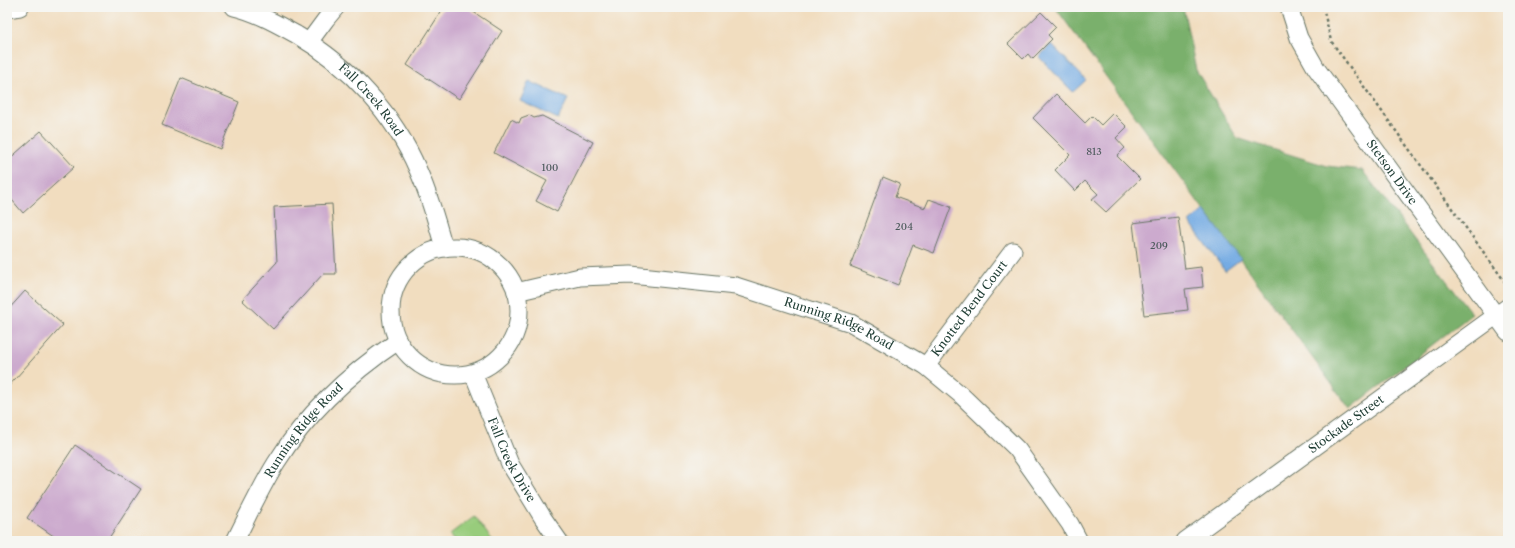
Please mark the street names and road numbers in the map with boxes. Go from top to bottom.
street label: Fall Creek Road [336,60,407,139]
street label: Stetson Drive [1364,136,1421,208]
street label: Knotted Bend Court [928,257,1011,359]
street label: Running Ridge Road [782,294,897,353]
street label: Running Ridge Road [261,379,346,480]
street label: Stockade Street [1305,391,1387,456]
street label: Fall Creek Drive [485,415,539,505]

